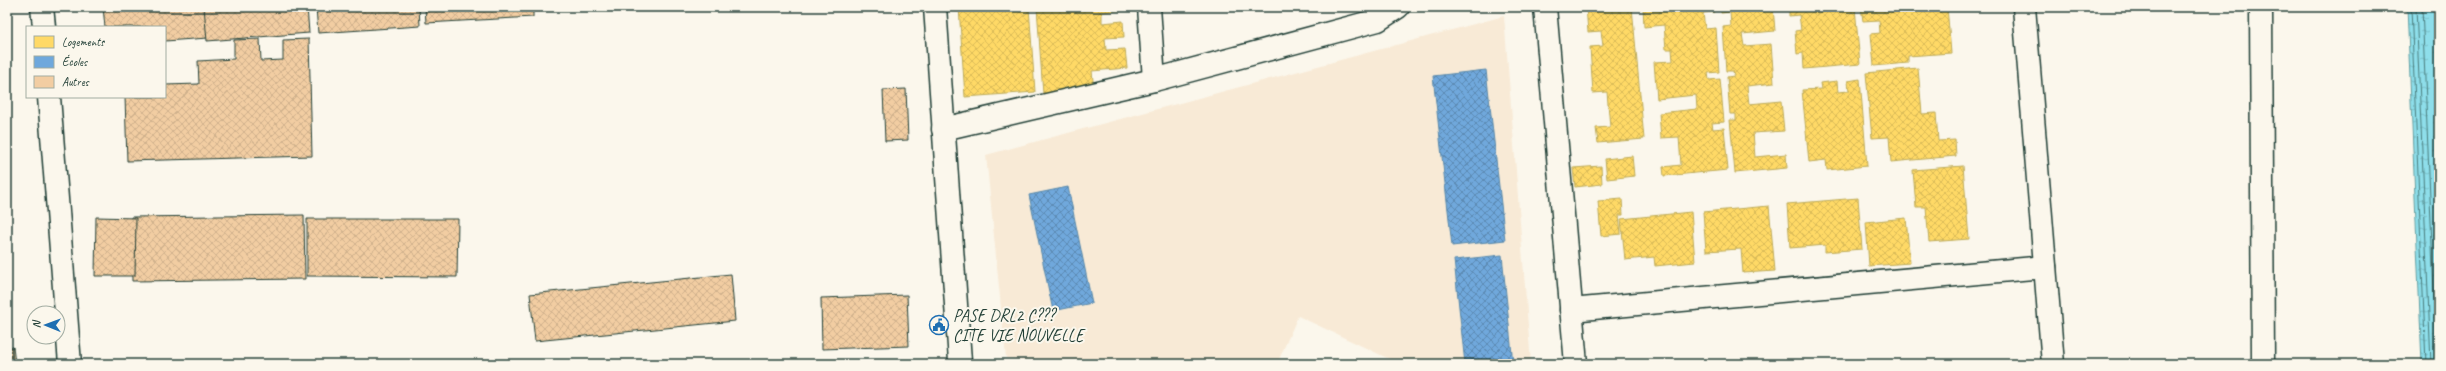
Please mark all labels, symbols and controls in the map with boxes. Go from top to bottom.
legend [26,26,166,98]
text: Logements [62,34,105,50]
text: Écoles [62,54,88,70]
text: Autres [62,74,90,90]
north arrow [26,305,66,345]
place label: PASE DRL2 C??? CITE VIE NOUVELLE [953,305,1086,346]
public building icon: PASE DRL2 C??? CITE VIE NOUVELLE [928,314,950,336]
text: N [29,319,43,328]

